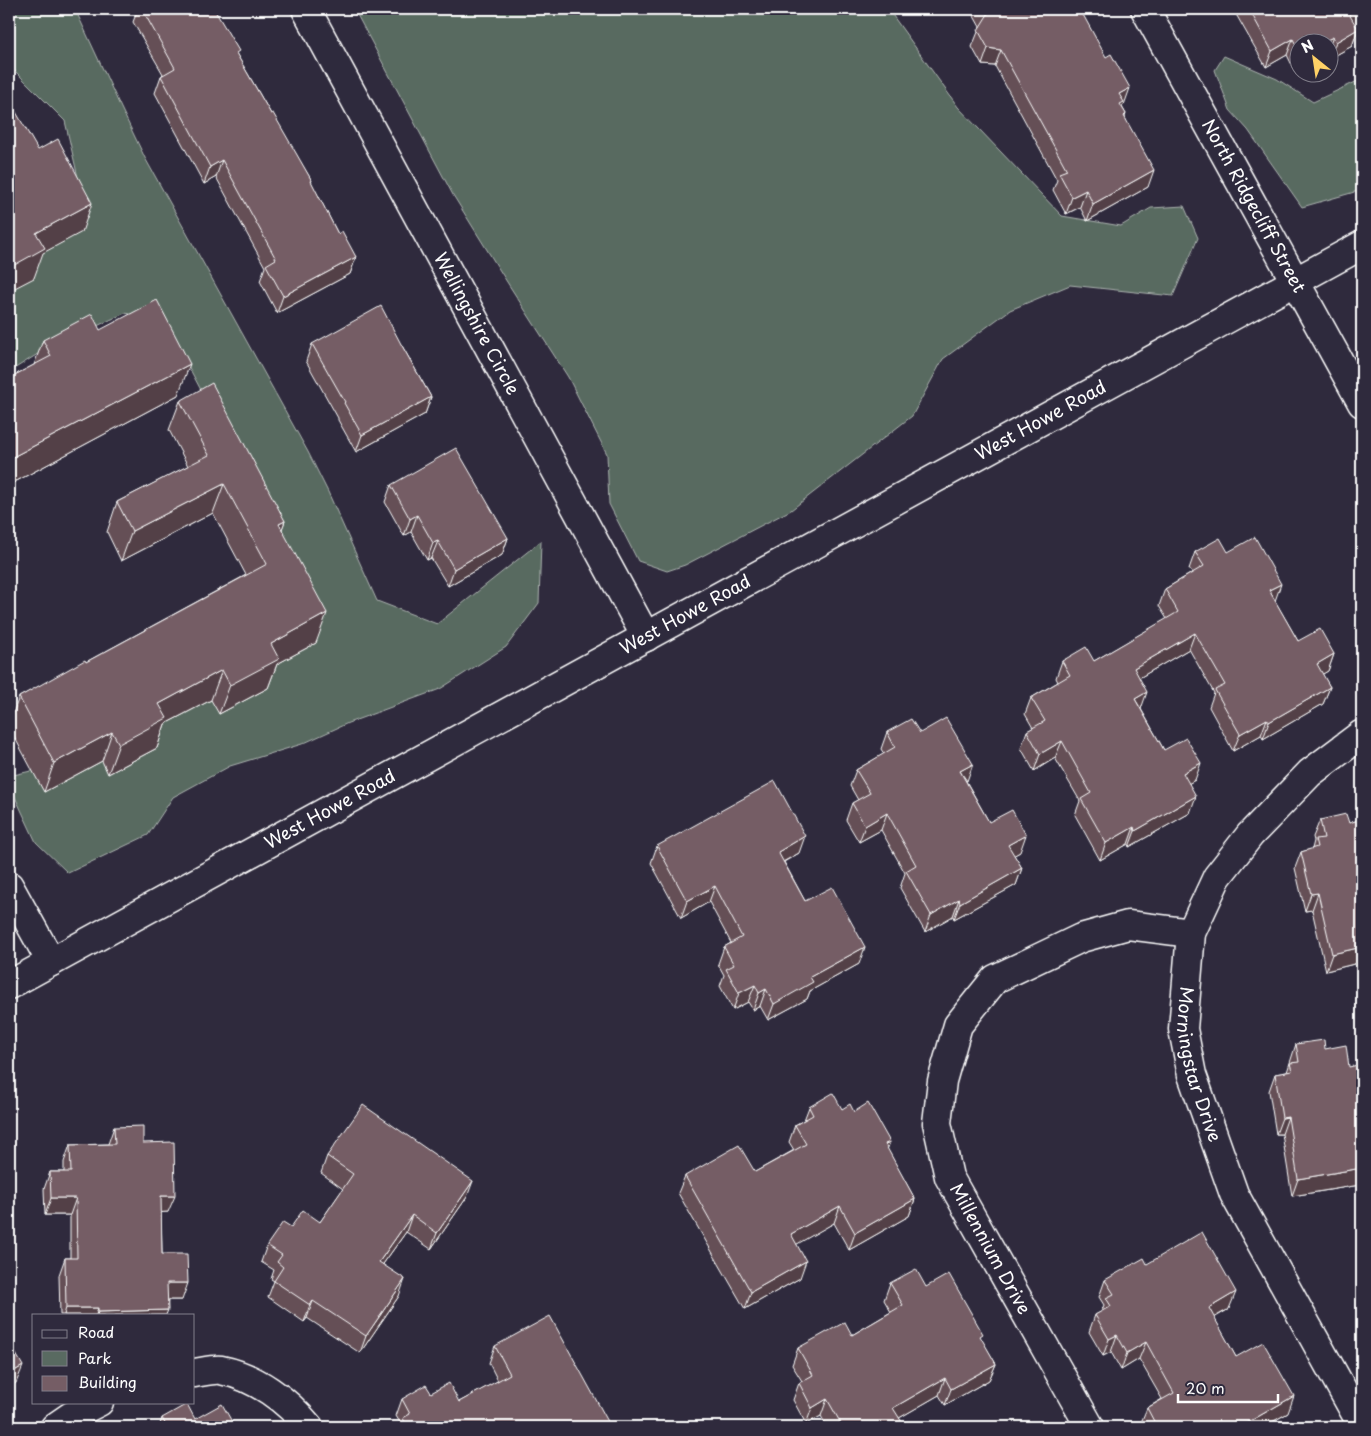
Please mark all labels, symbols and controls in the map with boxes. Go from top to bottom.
north arrow [1288,32,1338,82]
text: N [1297,34,1317,58]
street label: North Ridgecliff Street [1196,114,1314,297]
street label: Wellingshire Circle [428,247,527,399]
street label: West Howe Road [970,373,1111,466]
street label: West Howe Road [614,567,755,661]
street label: West Howe Road [259,761,400,855]
street label: Morningstar Drive [1171,985,1230,1145]
street label: Millennium Drive [944,1178,1039,1319]
legend [32,1314,195,1404]
text: Road [78,1320,114,1343]
text: Park [78,1346,112,1369]
text: Building [78,1370,137,1393]
scale bar [1178,1371,1278,1403]
text: 20 m [1186,1376,1225,1399]

